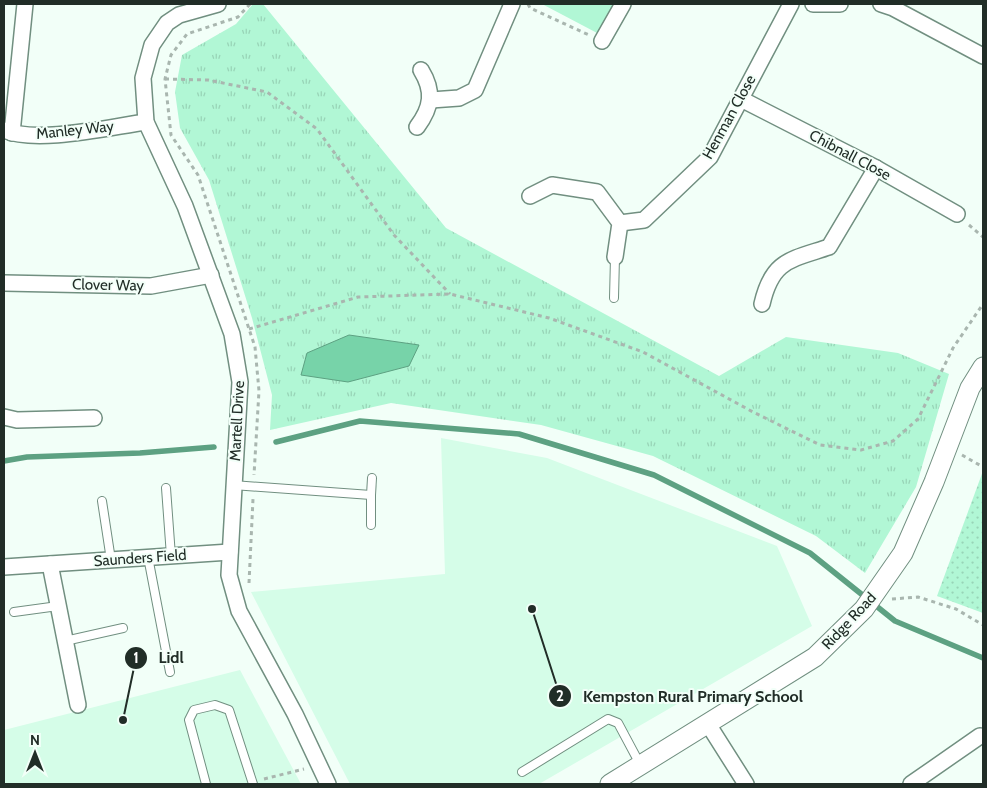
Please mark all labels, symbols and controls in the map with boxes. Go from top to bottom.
street label: Henman Close [698,72,760,162]
street label: Manley Way [35,117,115,143]
street label: Chibnall Close [806,126,894,184]
street label: Clover Way [72,275,145,295]
street label: Martell Drive [226,380,248,462]
street label: Saunders Field [93,546,187,570]
street label: Ridge Road [818,589,880,653]
callout: Lidl [123,642,194,673]
text: Lidl [158,648,184,667]
text: 1 [133,649,139,667]
callout: Kempston Rural Primary School [548,681,812,712]
text: 2 [556,687,564,705]
text: Kempston Rural Primary School [583,687,803,706]
north arrow [10,728,60,778]
text: N [30,731,40,749]

